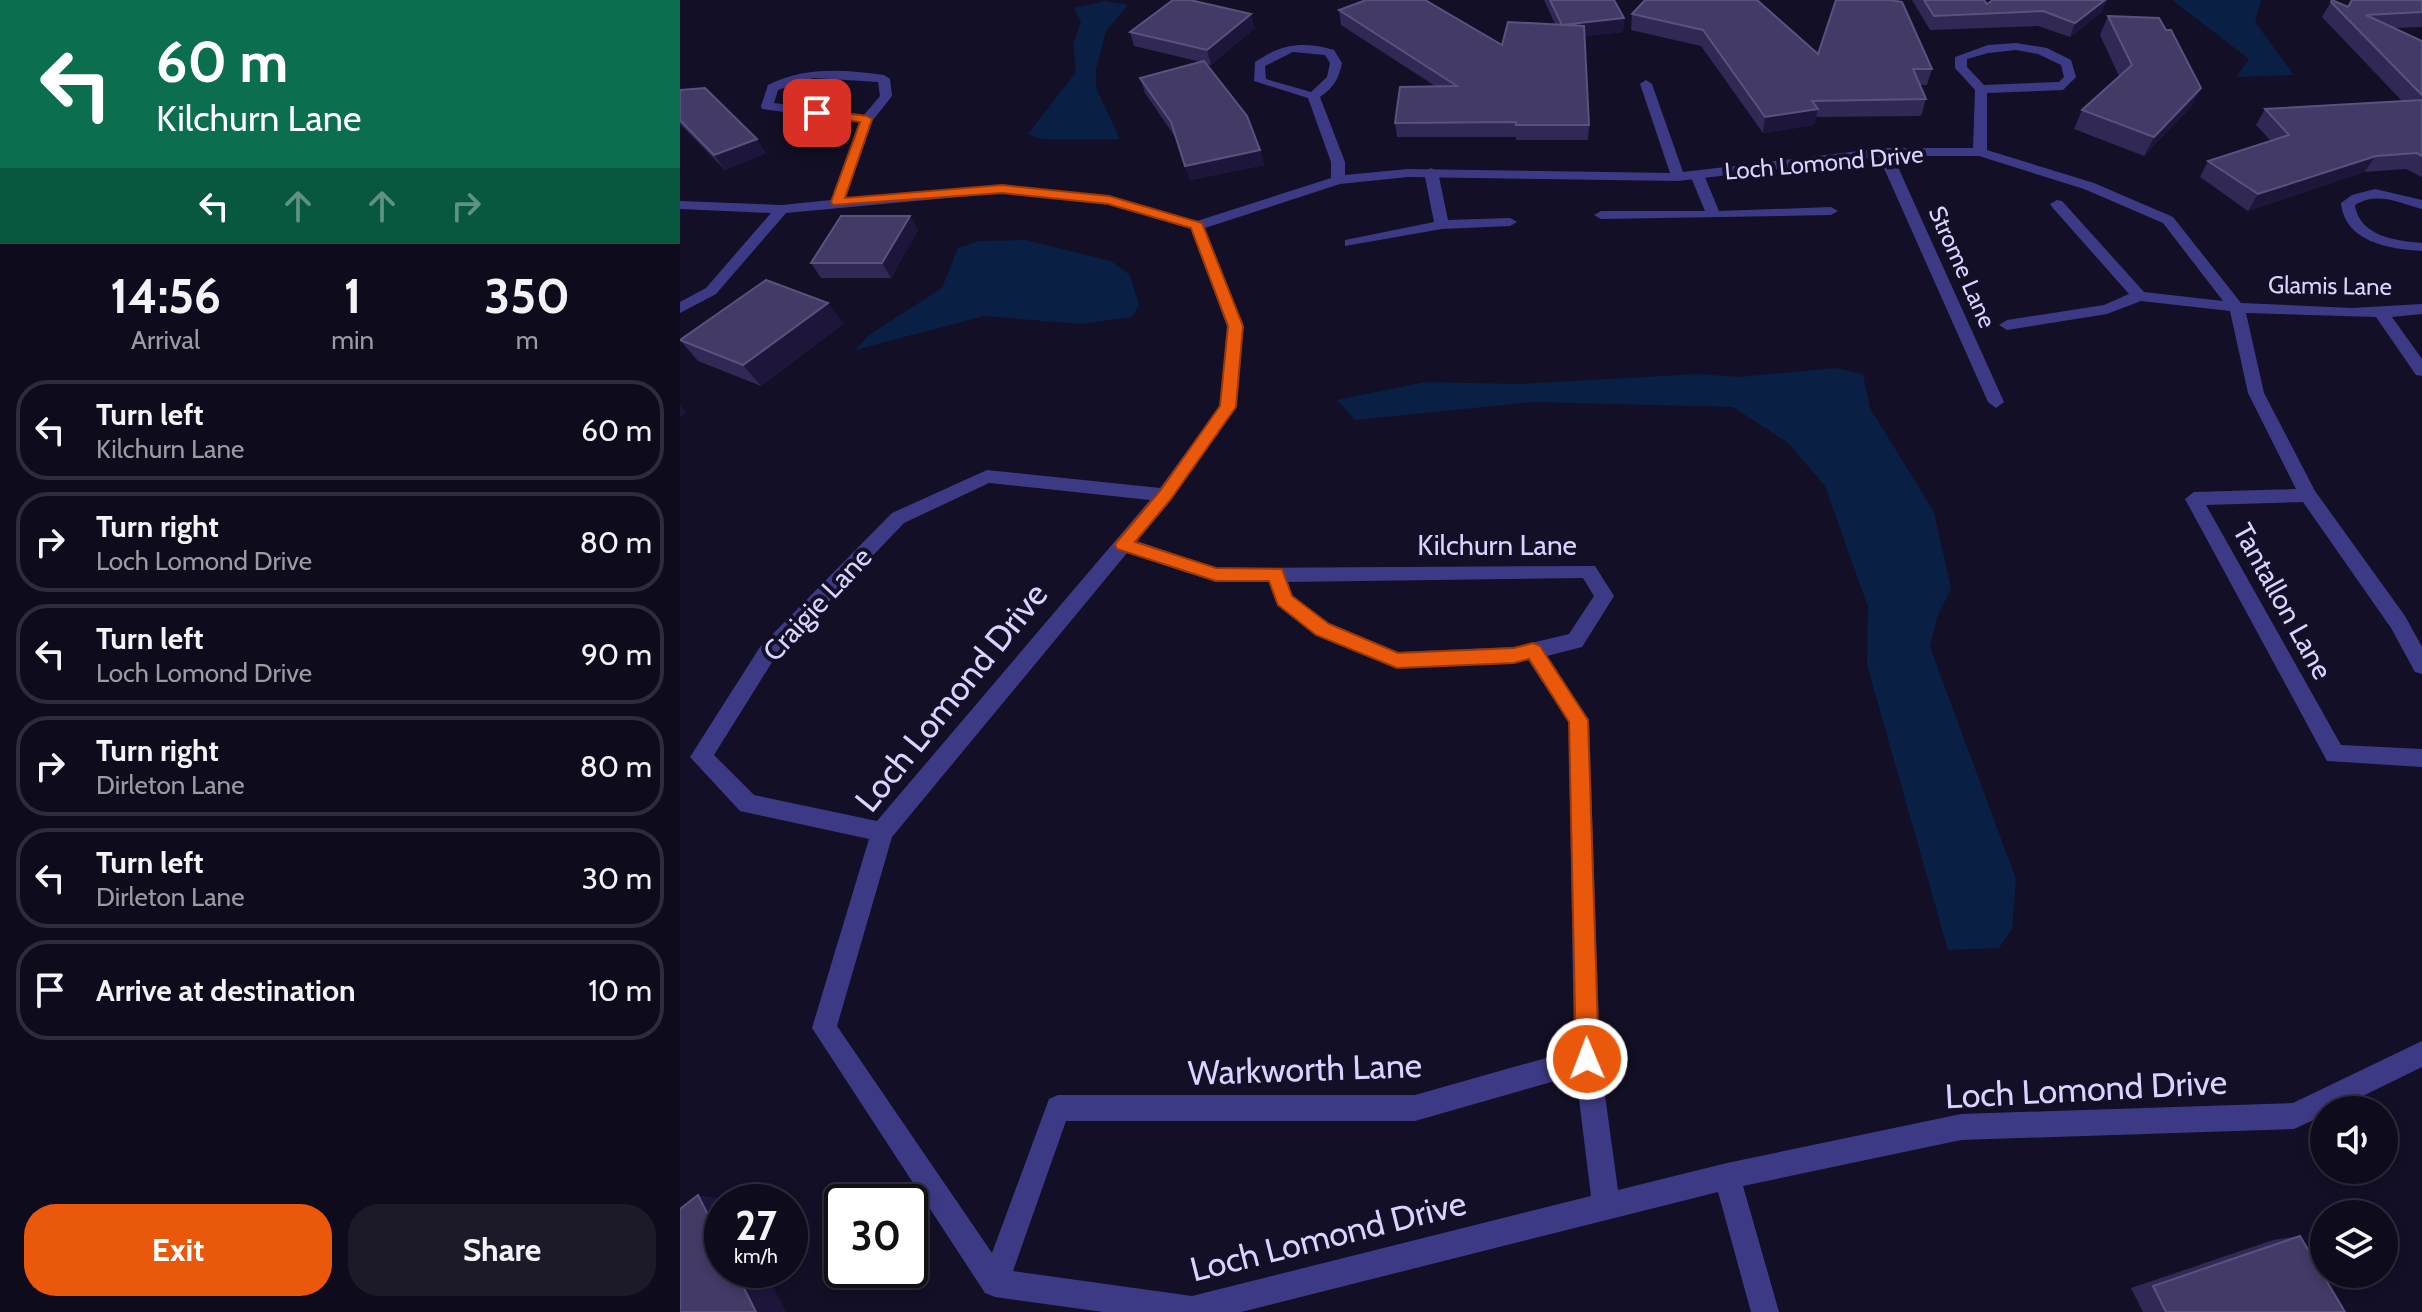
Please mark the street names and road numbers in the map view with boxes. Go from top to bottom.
street label: Loch Lomond Drive [1723,139,1925,186]
street label: Strome Lane [1923,201,2002,332]
street label: Glamis Lane [2268,270,2392,301]
street label: Tantallon Lane [2226,517,2340,685]
street label: Kilchurn Lane [1417,528,1577,562]
street label: Craigie Lane [756,540,878,668]
street label: Loch Lomond Drive [846,574,1056,820]
street label: Warkworth Lane [1187,1044,1423,1094]
street label: Loch Lomond Drive [1944,1061,2228,1117]
street label: Loch Lomond Drive [1186,1181,1470,1291]

